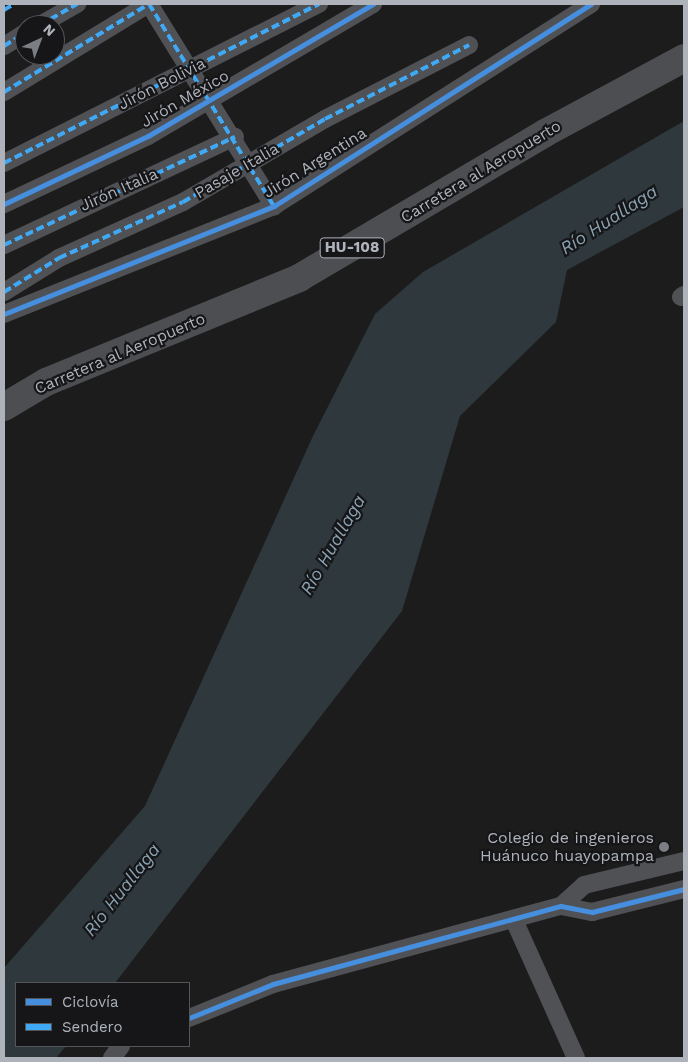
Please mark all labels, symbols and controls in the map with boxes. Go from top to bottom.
north arrow [15,15,65,65]
text: N [40,20,59,39]
street label: Jirón Bolivia [115,54,209,114]
street label: Jirón México [138,66,232,132]
street label: Carretera al Aeropuerto [397,116,565,228]
street label: Jirón Argentina [260,123,370,203]
street label: Pasaje Italia [192,139,282,203]
street label: Jirón Italia [77,164,161,216]
water label: Río Huallaga [556,181,662,259]
road number: HU-108 [320,236,384,260]
street label: Carretera al Aeropuerto [31,309,209,399]
water label: Río Huallaga [296,491,370,599]
place label: Colegio de ingenieros Huánuco huayopampa [480,828,654,866]
water label: Río Huallaga [79,839,165,941]
marker: Colegio de ingenieros Huánuco huayopampa [658,841,670,853]
legend [15,982,190,1047]
text: Ciclovía [62,993,119,1011]
text: Sendero [62,1018,123,1036]

